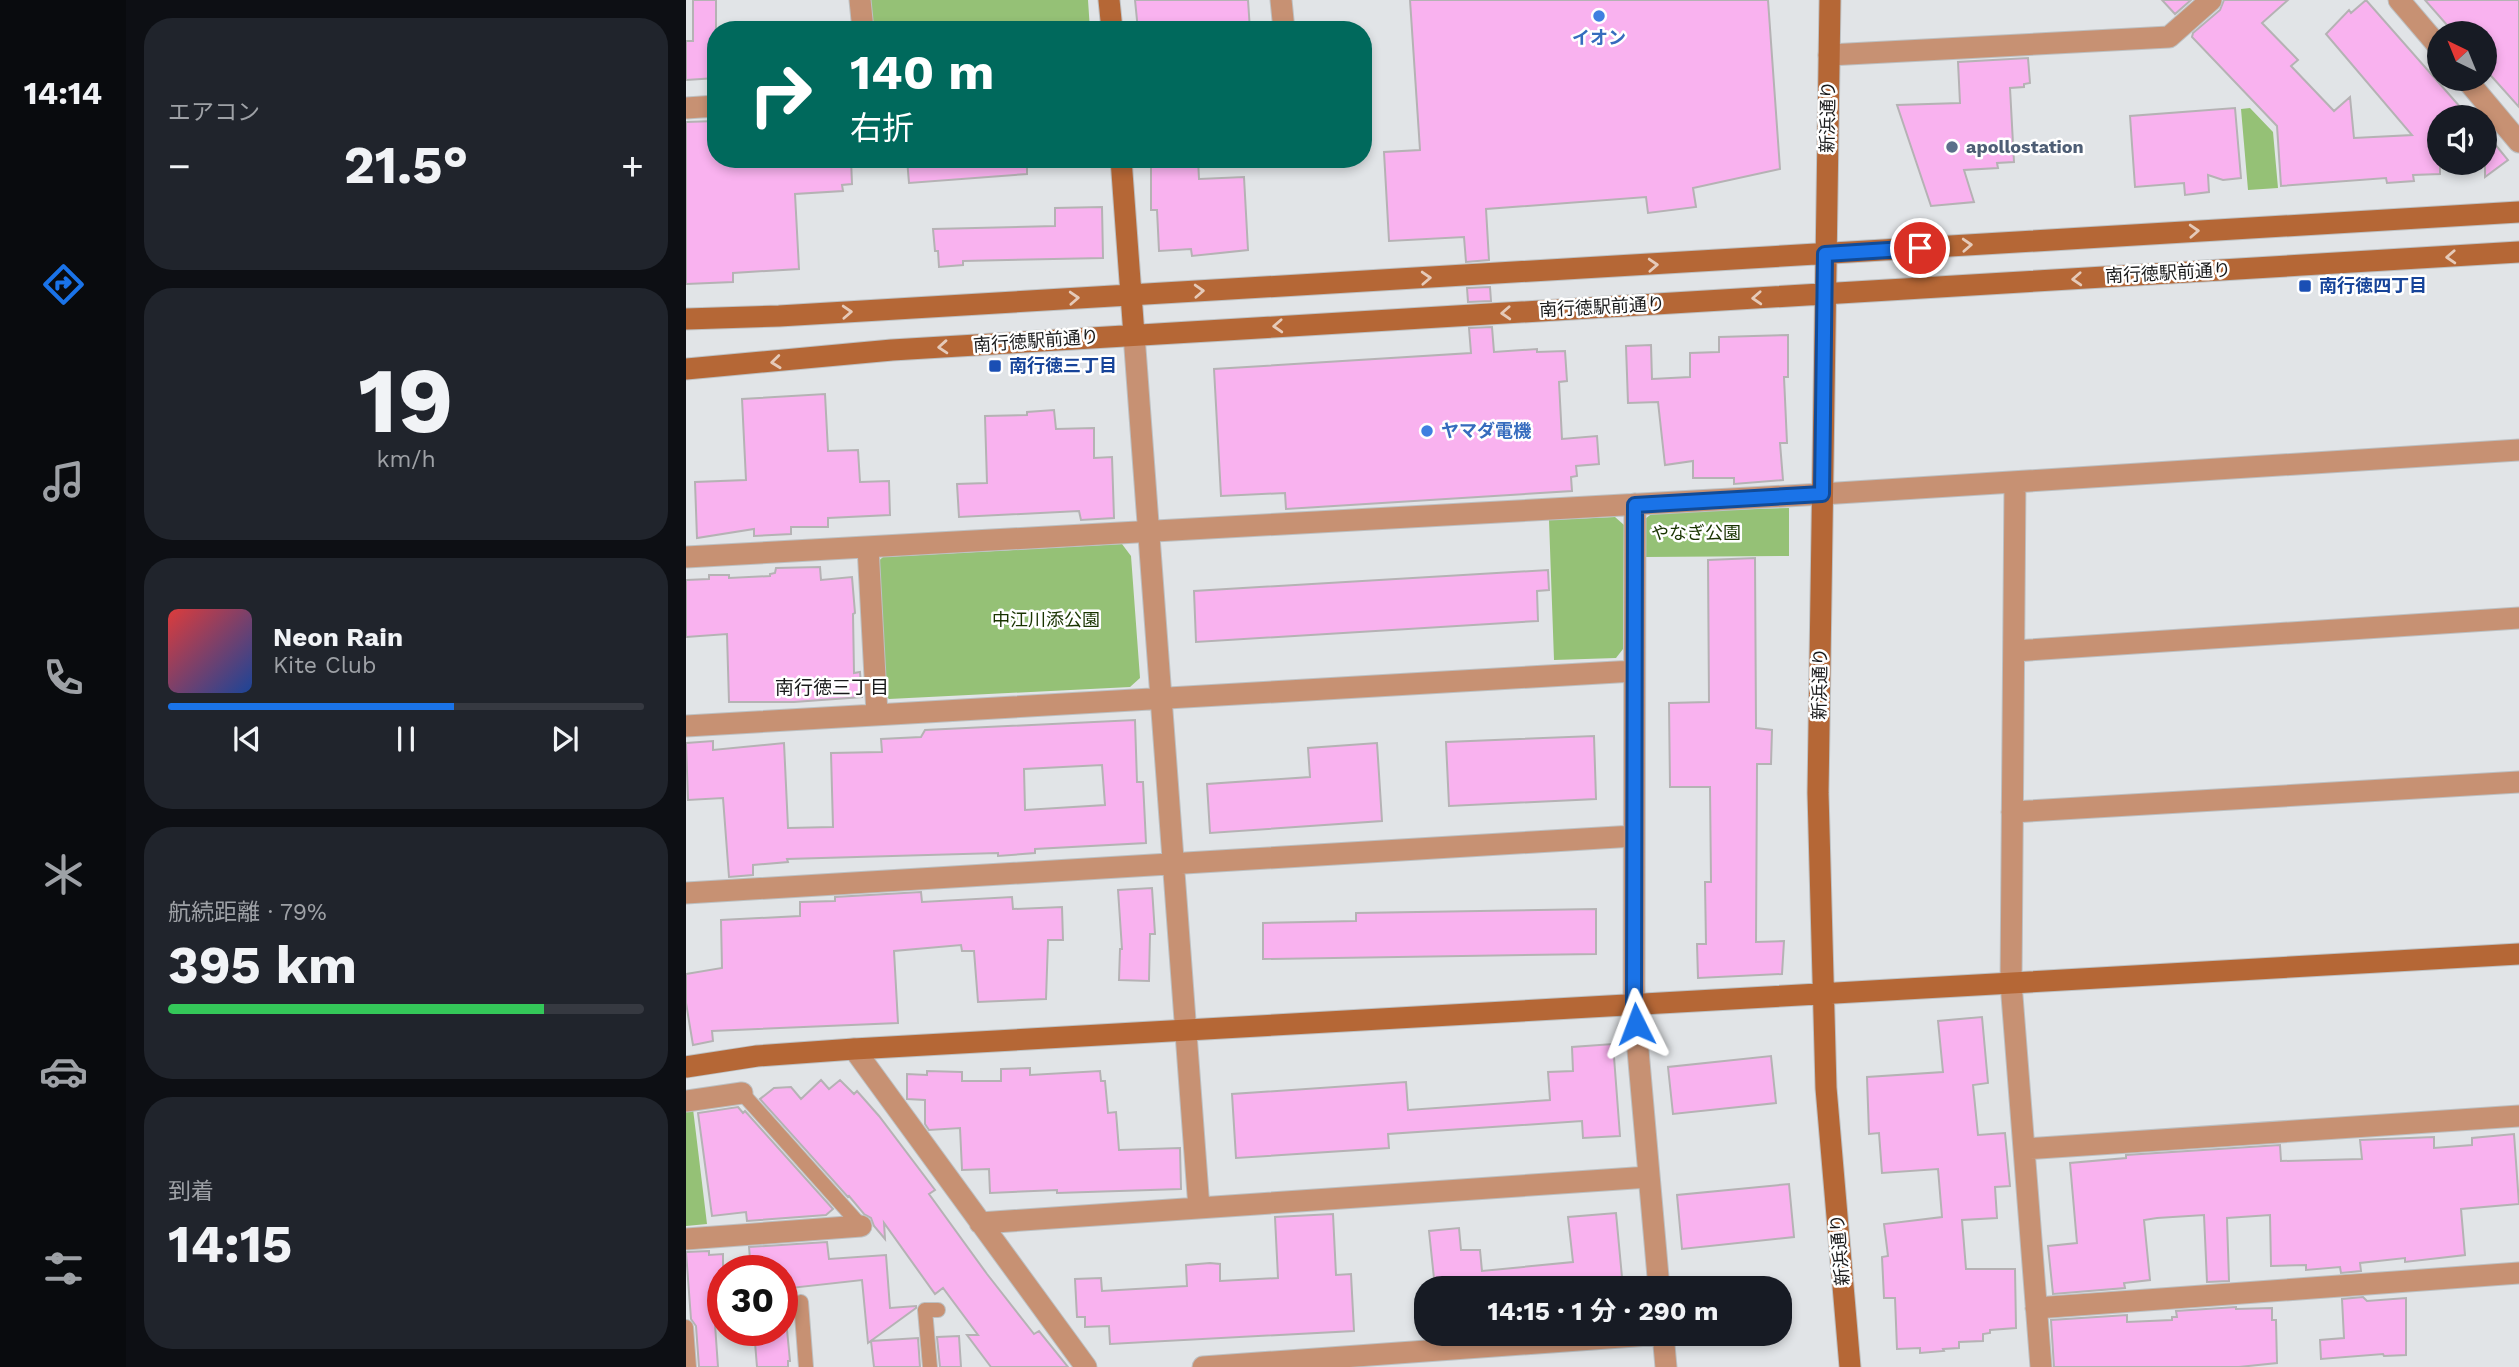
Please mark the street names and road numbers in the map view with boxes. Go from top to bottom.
street label: 新浜通り [1816,81,1839,153]
street label: 南行徳駅前通り [2105,259,2231,286]
street label: 南行徳駅前通り [1539,293,1665,320]
street label: 南行徳駅前通り [972,326,1100,355]
street label: 新浜通り [1808,648,1831,720]
street label: 新浜通り [1826,1213,1853,1287]

